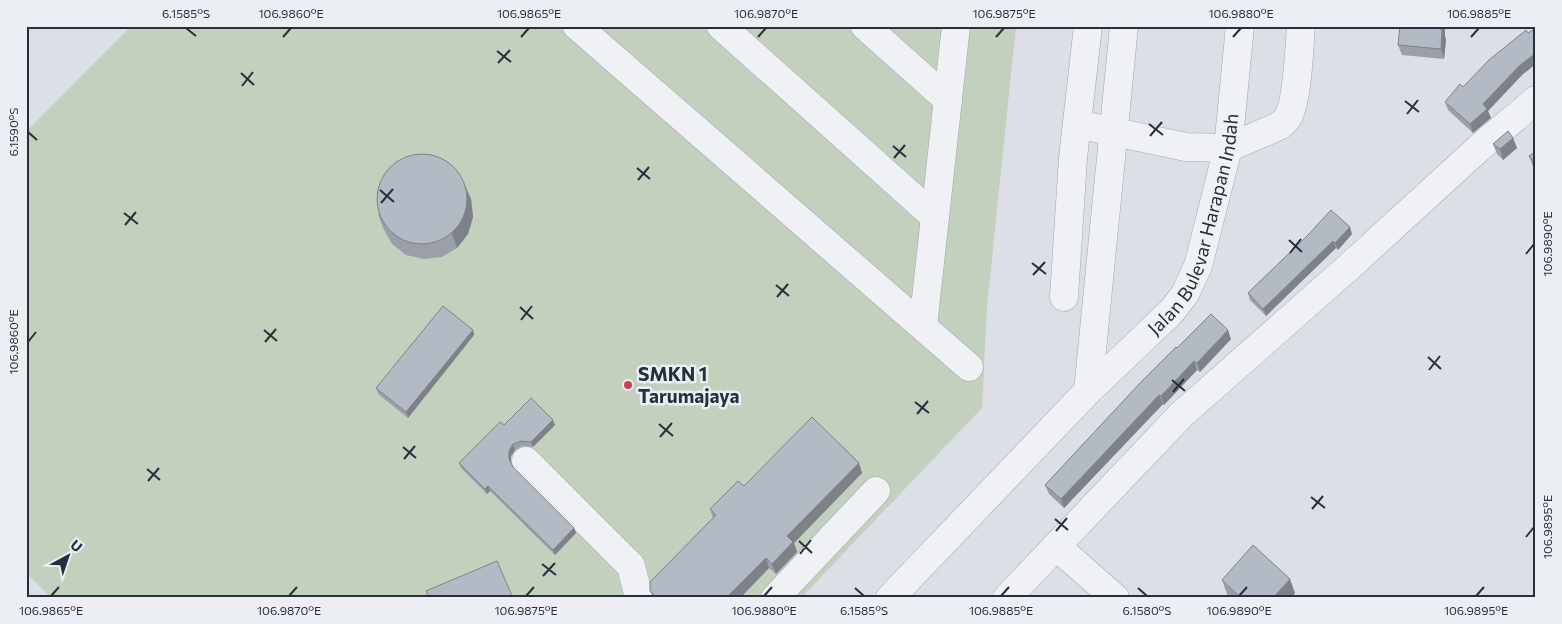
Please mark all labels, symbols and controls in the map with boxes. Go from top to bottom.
text: 6.1585°S [162,6,210,20]
text: 106.9860°E [258,6,324,20]
text: 106.9865°E [497,6,561,20]
text: 106.9870°E [734,6,798,20]
text: 106.9875°E [972,6,1036,20]
text: 106.9880°E [1208,6,1274,20]
text: 106.9885°E [1447,6,1511,20]
text: 6.1590°S [6,108,20,156]
street label: Jalan Bulevar Harapan Indah [1142,112,1242,339]
text: 106.9890°E [1540,211,1554,277]
text: 106.9860°E [6,309,20,375]
place label: SMKN 1 Tarumajaya [638,362,740,407]
marker: SMKN 1 Tarumajaya [622,379,634,391]
text: 106.9895°E [1540,495,1554,559]
north arrow [42,532,92,582]
text: U [67,536,86,555]
text: 106.9865°E [19,603,83,617]
text: 106.9870°E [257,603,321,617]
text: 106.9875°E [494,603,558,617]
text: 106.9880°E [731,603,797,617]
text: 6.1585°S [840,603,888,617]
text: 106.9885°E [969,603,1033,617]
text: 6.1580°S [1123,603,1171,617]
text: 106.9890°E [1206,603,1272,617]
text: 106.9895°E [1444,603,1508,617]

